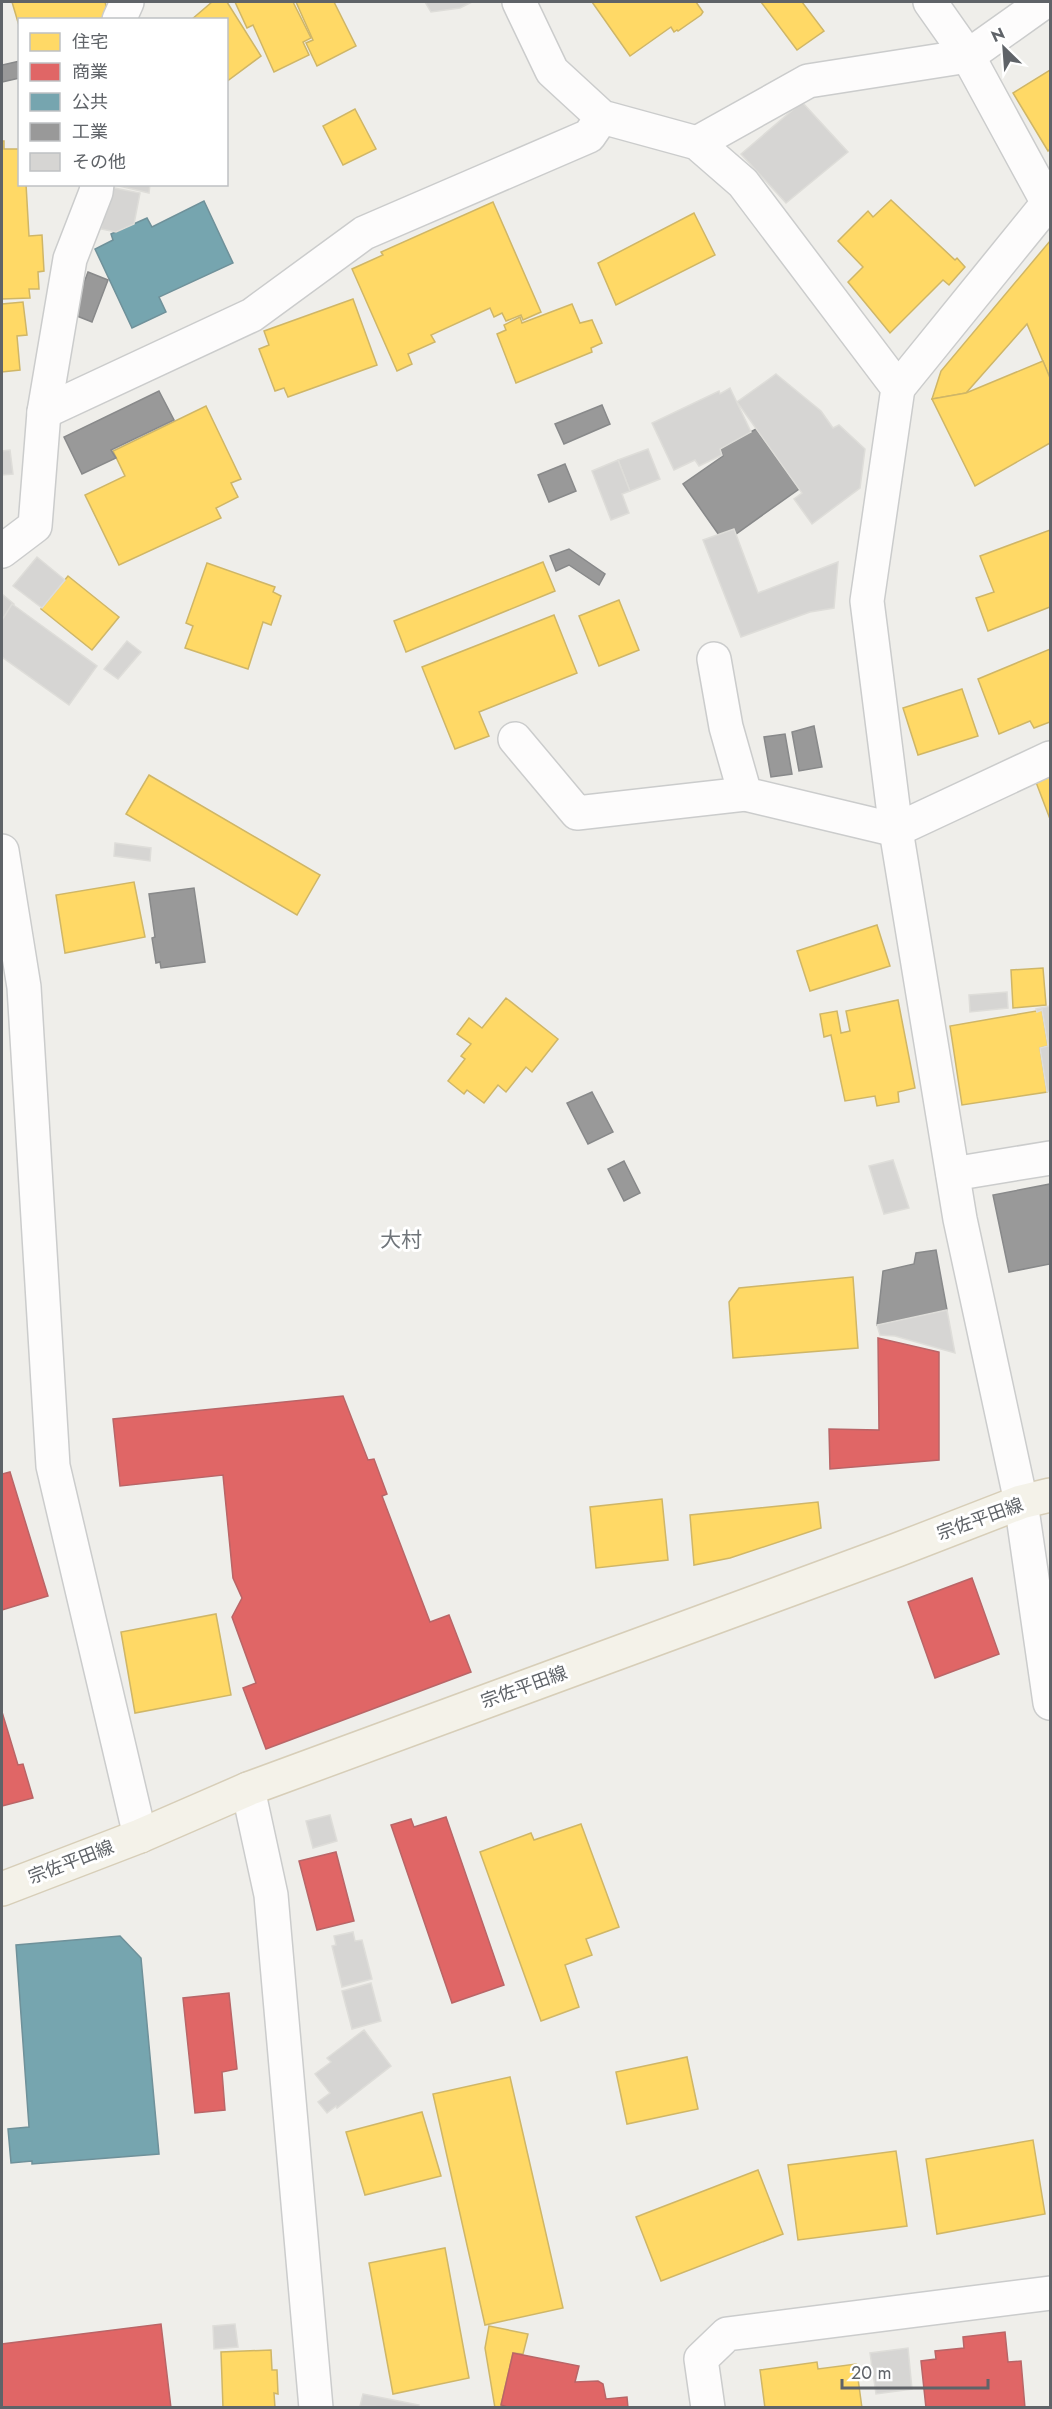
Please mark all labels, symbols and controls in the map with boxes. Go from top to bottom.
legend [18,18,228,186]
north arrow [974,18,1034,78]
text: N [987,22,1008,48]
text: 住宅 [72,29,108,55]
text: 商業 [72,59,108,85]
text: 公共 [72,89,108,115]
text: 工業 [72,119,108,145]
text: その他 [72,149,126,175]
district label: 大村 [380,1225,422,1255]
street label: 宗佐平田線 [933,1491,1027,1547]
street label: 宗佐平田線 [477,1659,571,1715]
street label: 宗佐平田線 [24,1834,118,1890]
scale bar [842,2352,988,2390]
text: 20 m [851,2360,891,2386]

